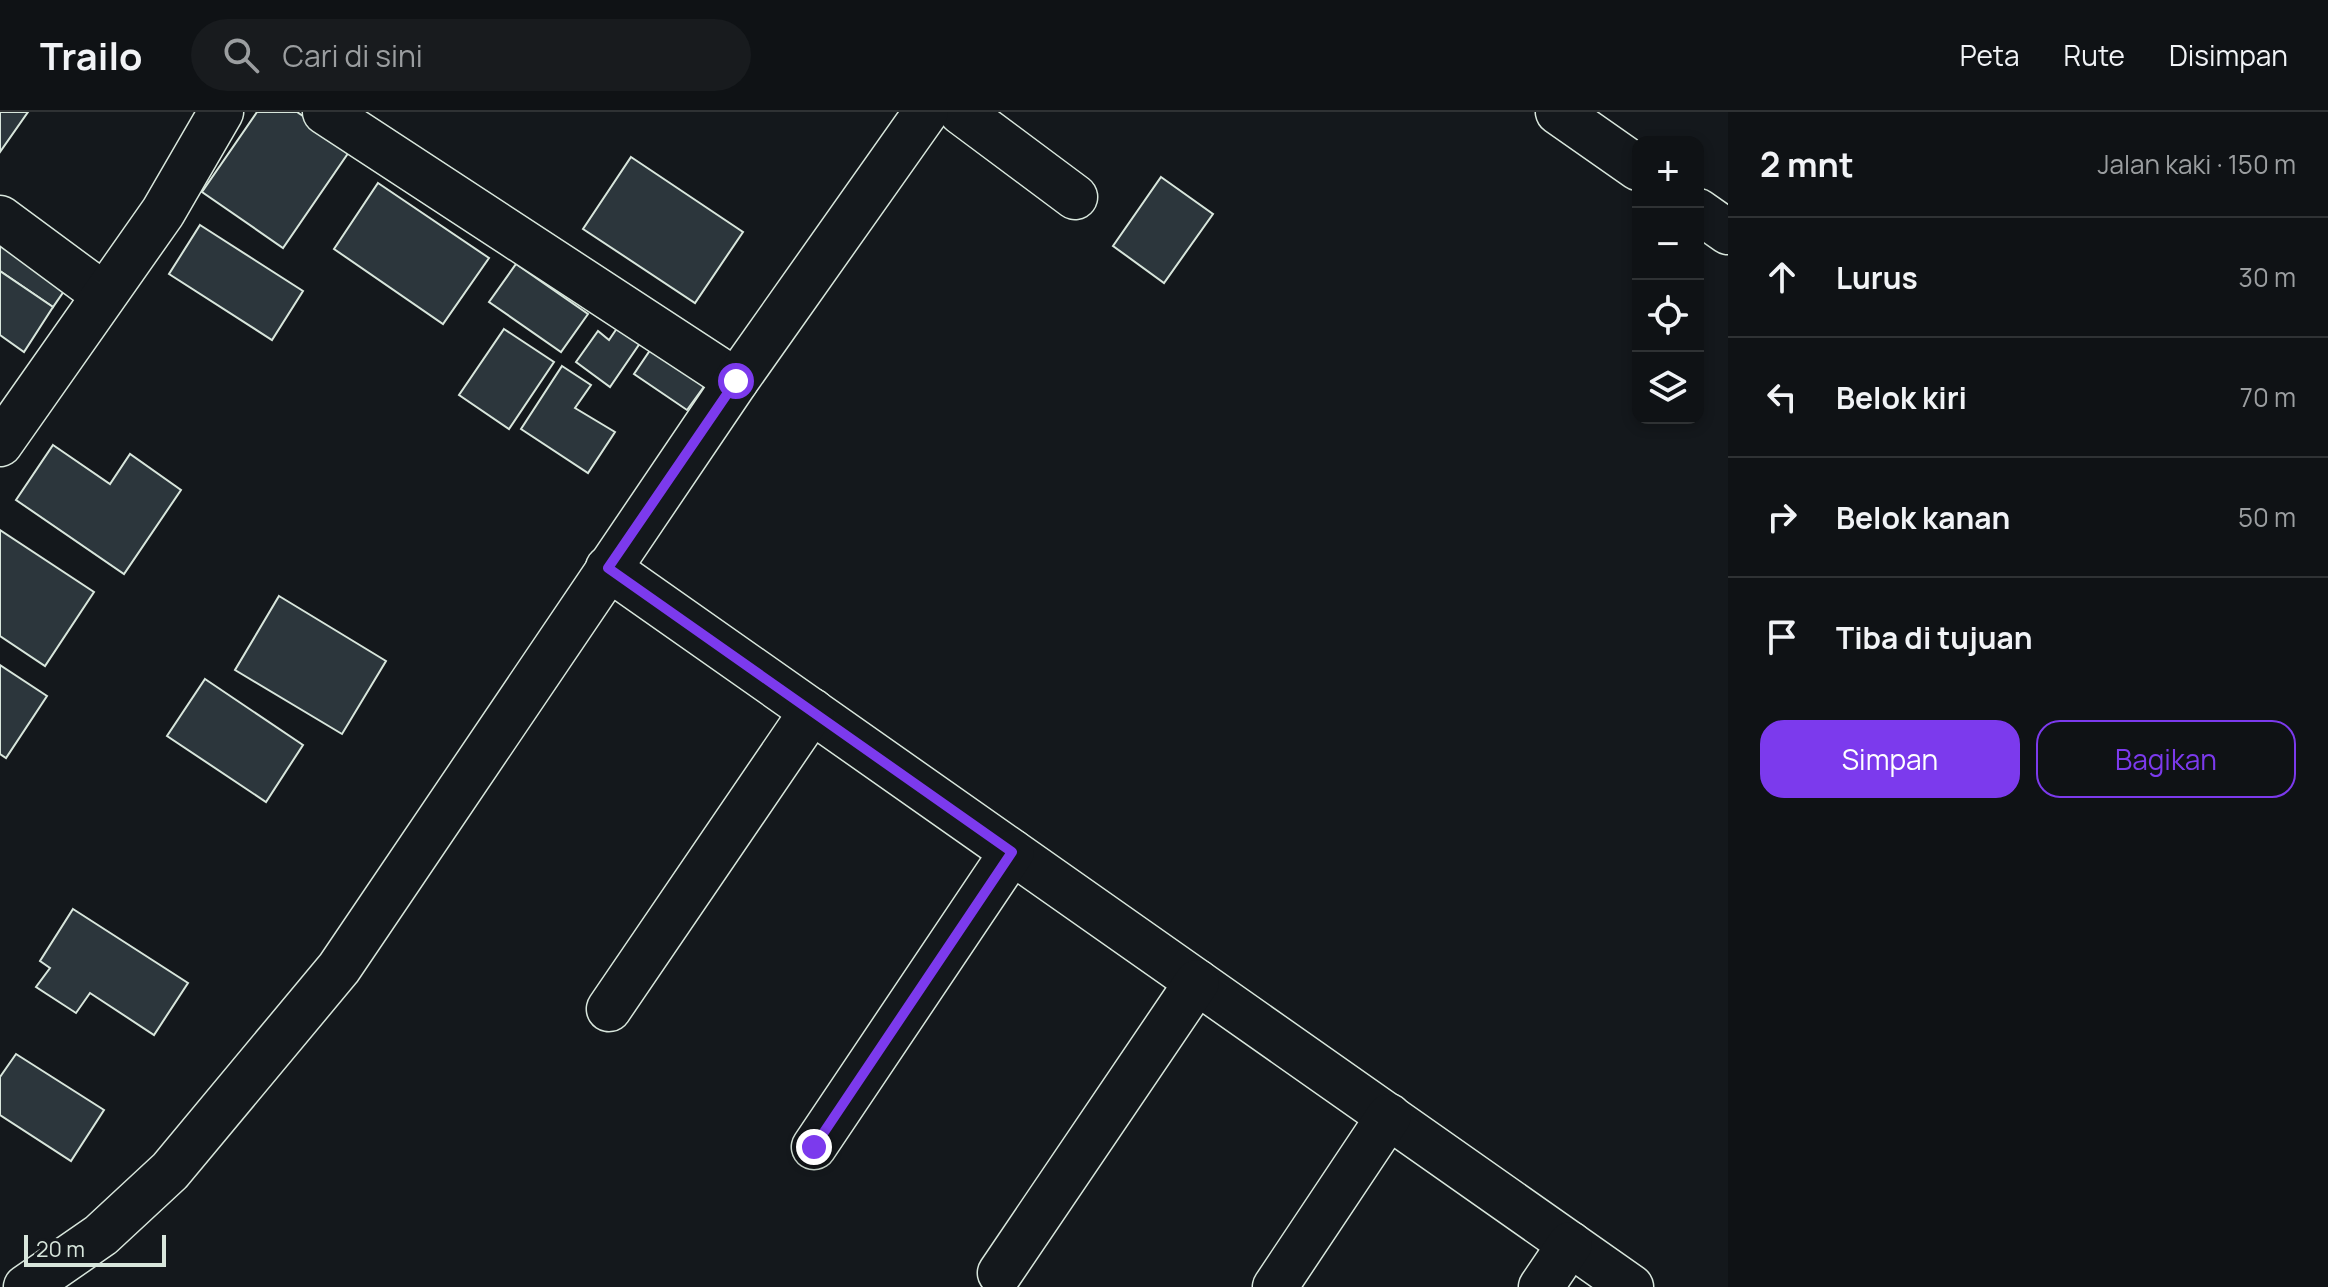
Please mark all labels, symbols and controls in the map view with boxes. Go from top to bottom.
search box [191,19,751,91]
text: Trailo [40,29,143,81]
icon: search [219,33,263,77]
text: Cari di sini [283,35,423,76]
text: Peta [1960,36,2020,74]
text: Rute [2064,36,2125,74]
text: Disimpan [2169,36,2288,74]
map controls [1632,136,1704,424]
button: + [1632,136,1704,208]
text: 2 mnt [1760,141,1854,187]
text: Jalan kaki · 150 m [2097,146,2296,182]
button: − [1632,208,1704,280]
icon: ahead [1760,255,1804,299]
text: Lurus [1836,257,1918,298]
text: 30 m [2239,259,2296,295]
button: locate [1632,280,1704,352]
button: layers [1632,352,1704,424]
route start [718,363,754,399]
icon: left [1760,375,1804,419]
text: Belok kiri [1836,377,1967,418]
text: 70 m [2240,379,2296,415]
icon: right [1760,495,1804,539]
text: Belok kanan [1836,497,2010,538]
text: 50 m [2238,499,2296,535]
icon: arrive [1760,615,1804,659]
text: Tiba di tujuan [1836,617,2033,658]
button: Simpan [1760,720,2020,798]
button: Bagikan [2036,720,2296,798]
route end [796,1129,832,1165]
scale bar [24,1231,166,1267]
text: 20 m [36,1234,85,1264]

